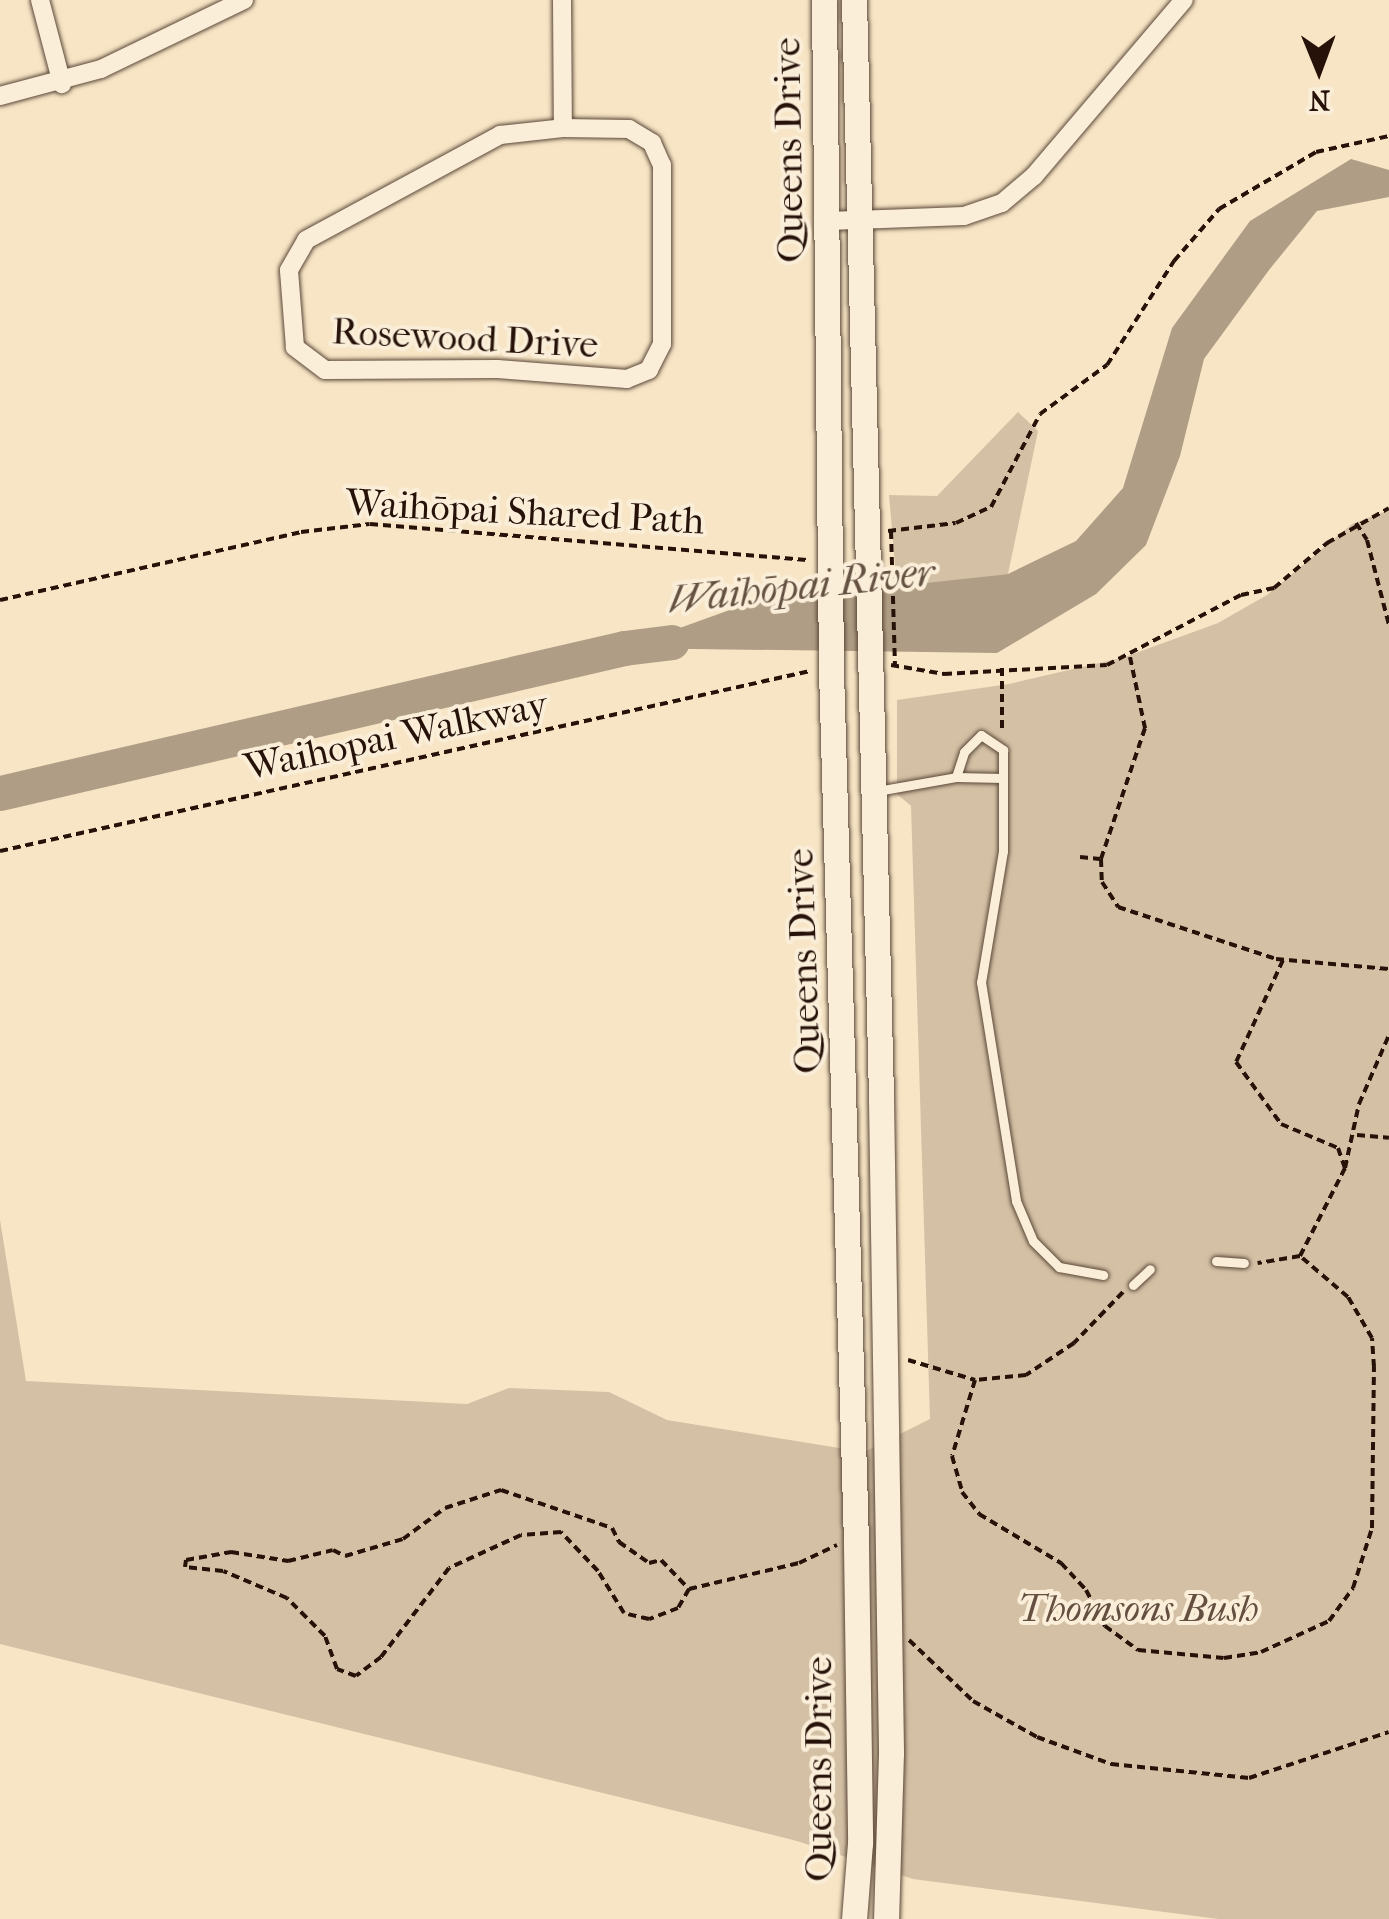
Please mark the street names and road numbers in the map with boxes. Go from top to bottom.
street label: Queens Drive [764,37,814,263]
street label: Rosewood Drive [331,308,599,368]
street label: Waihōpai Shared Path [345,480,705,544]
street label: Waihopai Walkway [240,682,552,790]
street label: Queens Drive [777,848,831,1074]
street label: Queens Drive [796,1656,842,1882]

